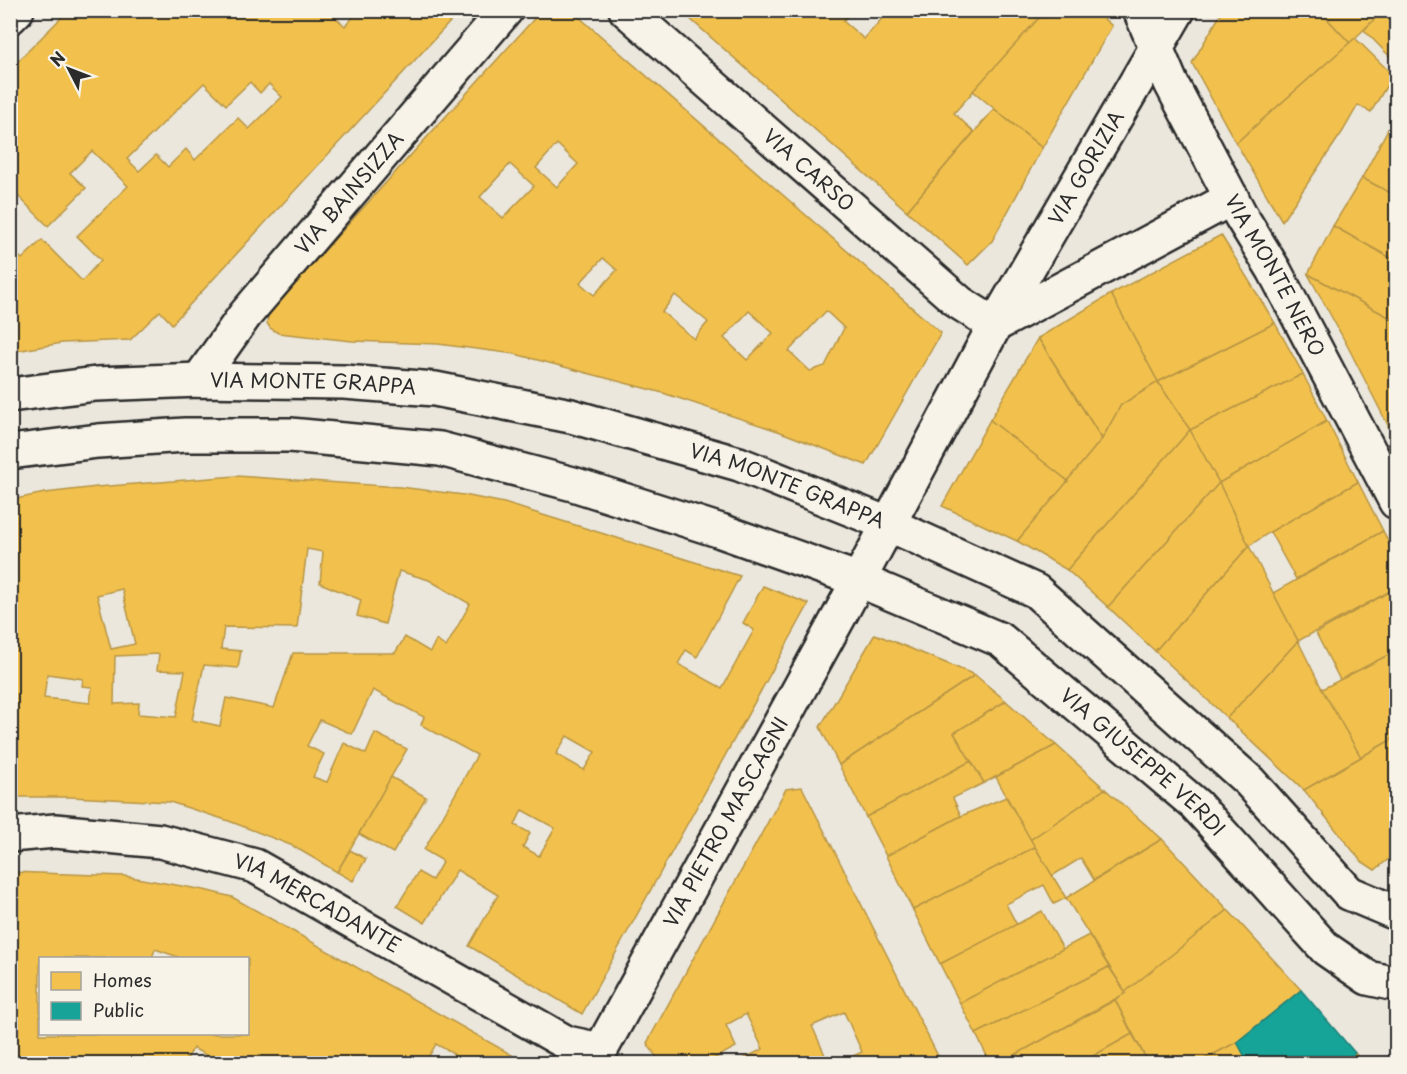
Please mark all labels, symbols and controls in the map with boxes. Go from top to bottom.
north arrow [39,39,99,99]
text: N [44,46,70,71]
street label: VIA GORIZIA [1040,104,1131,230]
street label: VIA CARSO [757,121,862,218]
street label: VIA BAINSIZZA [287,124,410,261]
street label: VIA MONTE NERO [1218,188,1333,362]
street label: VIA MONTE GRAPPA [210,364,417,402]
street label: VIA MONTE GRAPPA [686,435,889,535]
street label: VIA GIUSEPPE VERDI [1054,680,1233,842]
street label: VIA PIETRO MASCAGNI [655,711,795,932]
street label: VIA MERCADANTE [231,845,407,960]
legend [39,957,249,1035]
text: Homes [93,966,151,993]
text: Public [93,996,144,1023]

